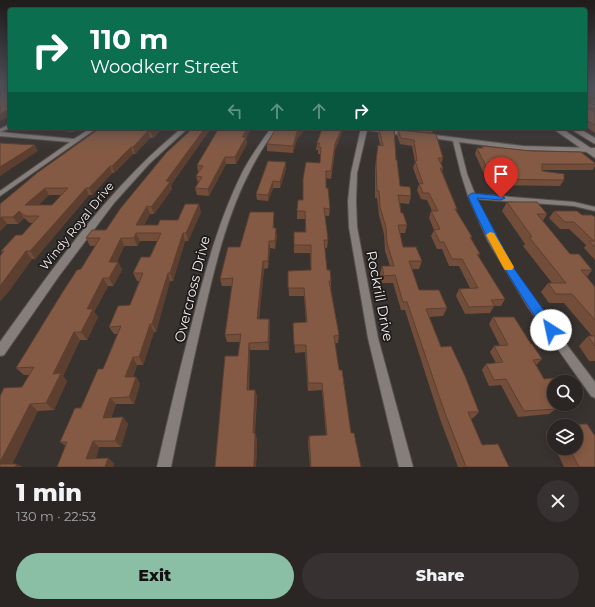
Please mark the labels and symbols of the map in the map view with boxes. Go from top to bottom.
pin [484,157,518,198]
street label: Windy Royal Drive [36,178,117,273]
street label: Overcross Drive [170,234,214,344]
street label: Rockrill Drive [362,249,398,343]
position arrow [530,309,572,351]

